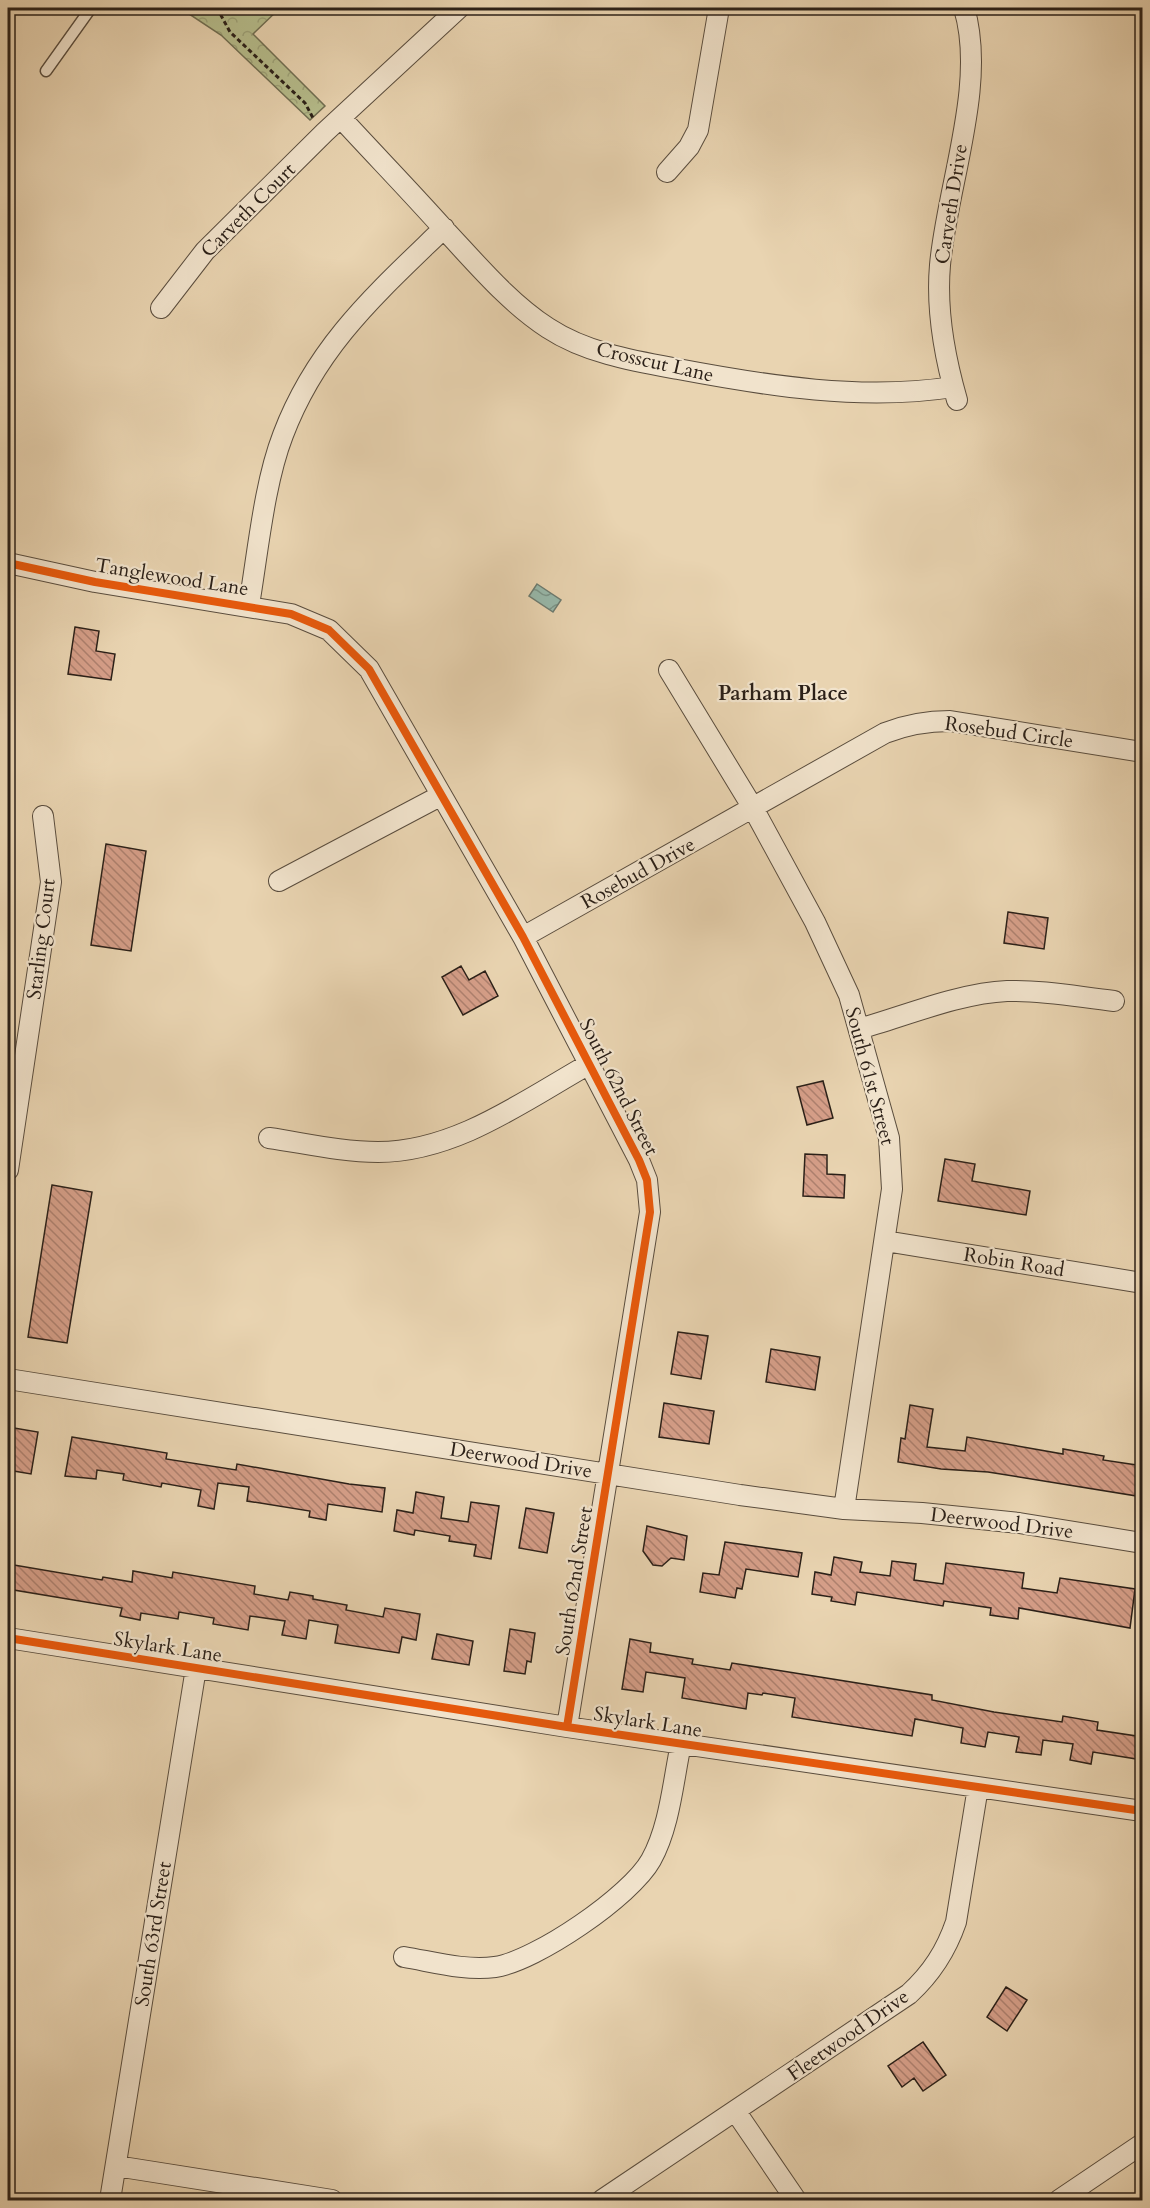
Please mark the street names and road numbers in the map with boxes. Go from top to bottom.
street label: Carveth Drive [928,142,974,266]
street label: Carveth Court [195,156,302,263]
street label: Crosscut Lane [594,335,716,389]
street label: Tanglewood Lane [93,552,251,602]
street label: Rosebud Circle [943,710,1075,754]
street label: Rosebud Drive [576,831,700,915]
street label: Starling Court [20,876,62,1001]
street label: South 61st Street [839,1004,902,1148]
street label: South 62nd Street [573,1014,665,1161]
street label: Robin Road [962,1241,1067,1283]
street label: Deerwood Drive [448,1435,594,1485]
street label: Deerwood Drive [929,1501,1075,1545]
street label: South 62nd Street [549,1504,599,1657]
street label: Skylark Lane [112,1625,224,1669]
street label: Skylark Lane [592,1700,704,1744]
street label: South 63rd Street [128,1859,178,2008]
street label: Fleetwood Drive [782,1983,914,2087]

